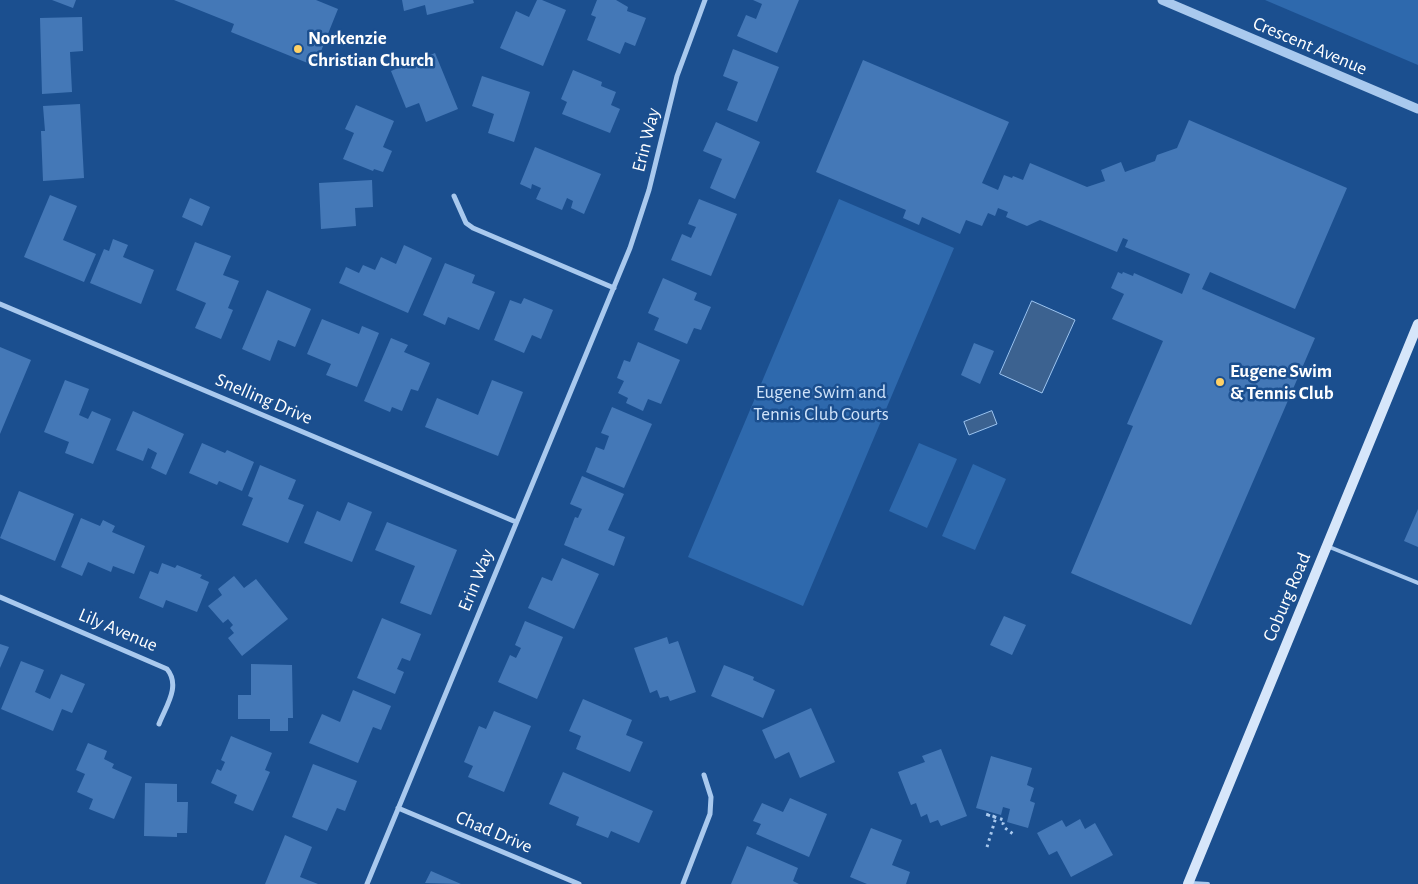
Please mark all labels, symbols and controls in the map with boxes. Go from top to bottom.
street label: Crescent Avenue [1249,12,1371,80]
place label: Norkenzie Christian Church [308,27,434,71]
marker: Norkenzie Christian Church [292,43,304,55]
street label: Erin Way [627,106,665,174]
place label: Eugene Swim & Tennis Club [1230,360,1334,404]
street label: Snelling Drive [212,368,316,430]
marker: Eugene Swim & Tennis Club [1214,376,1226,388]
park label: Eugene Swim and Tennis Club Courts [753,381,889,425]
street label: Erin Way [453,545,499,615]
street label: Coburg Road [1258,549,1316,645]
street label: Lily Avenue [75,603,161,657]
street label: Chad Drive [452,806,536,858]

